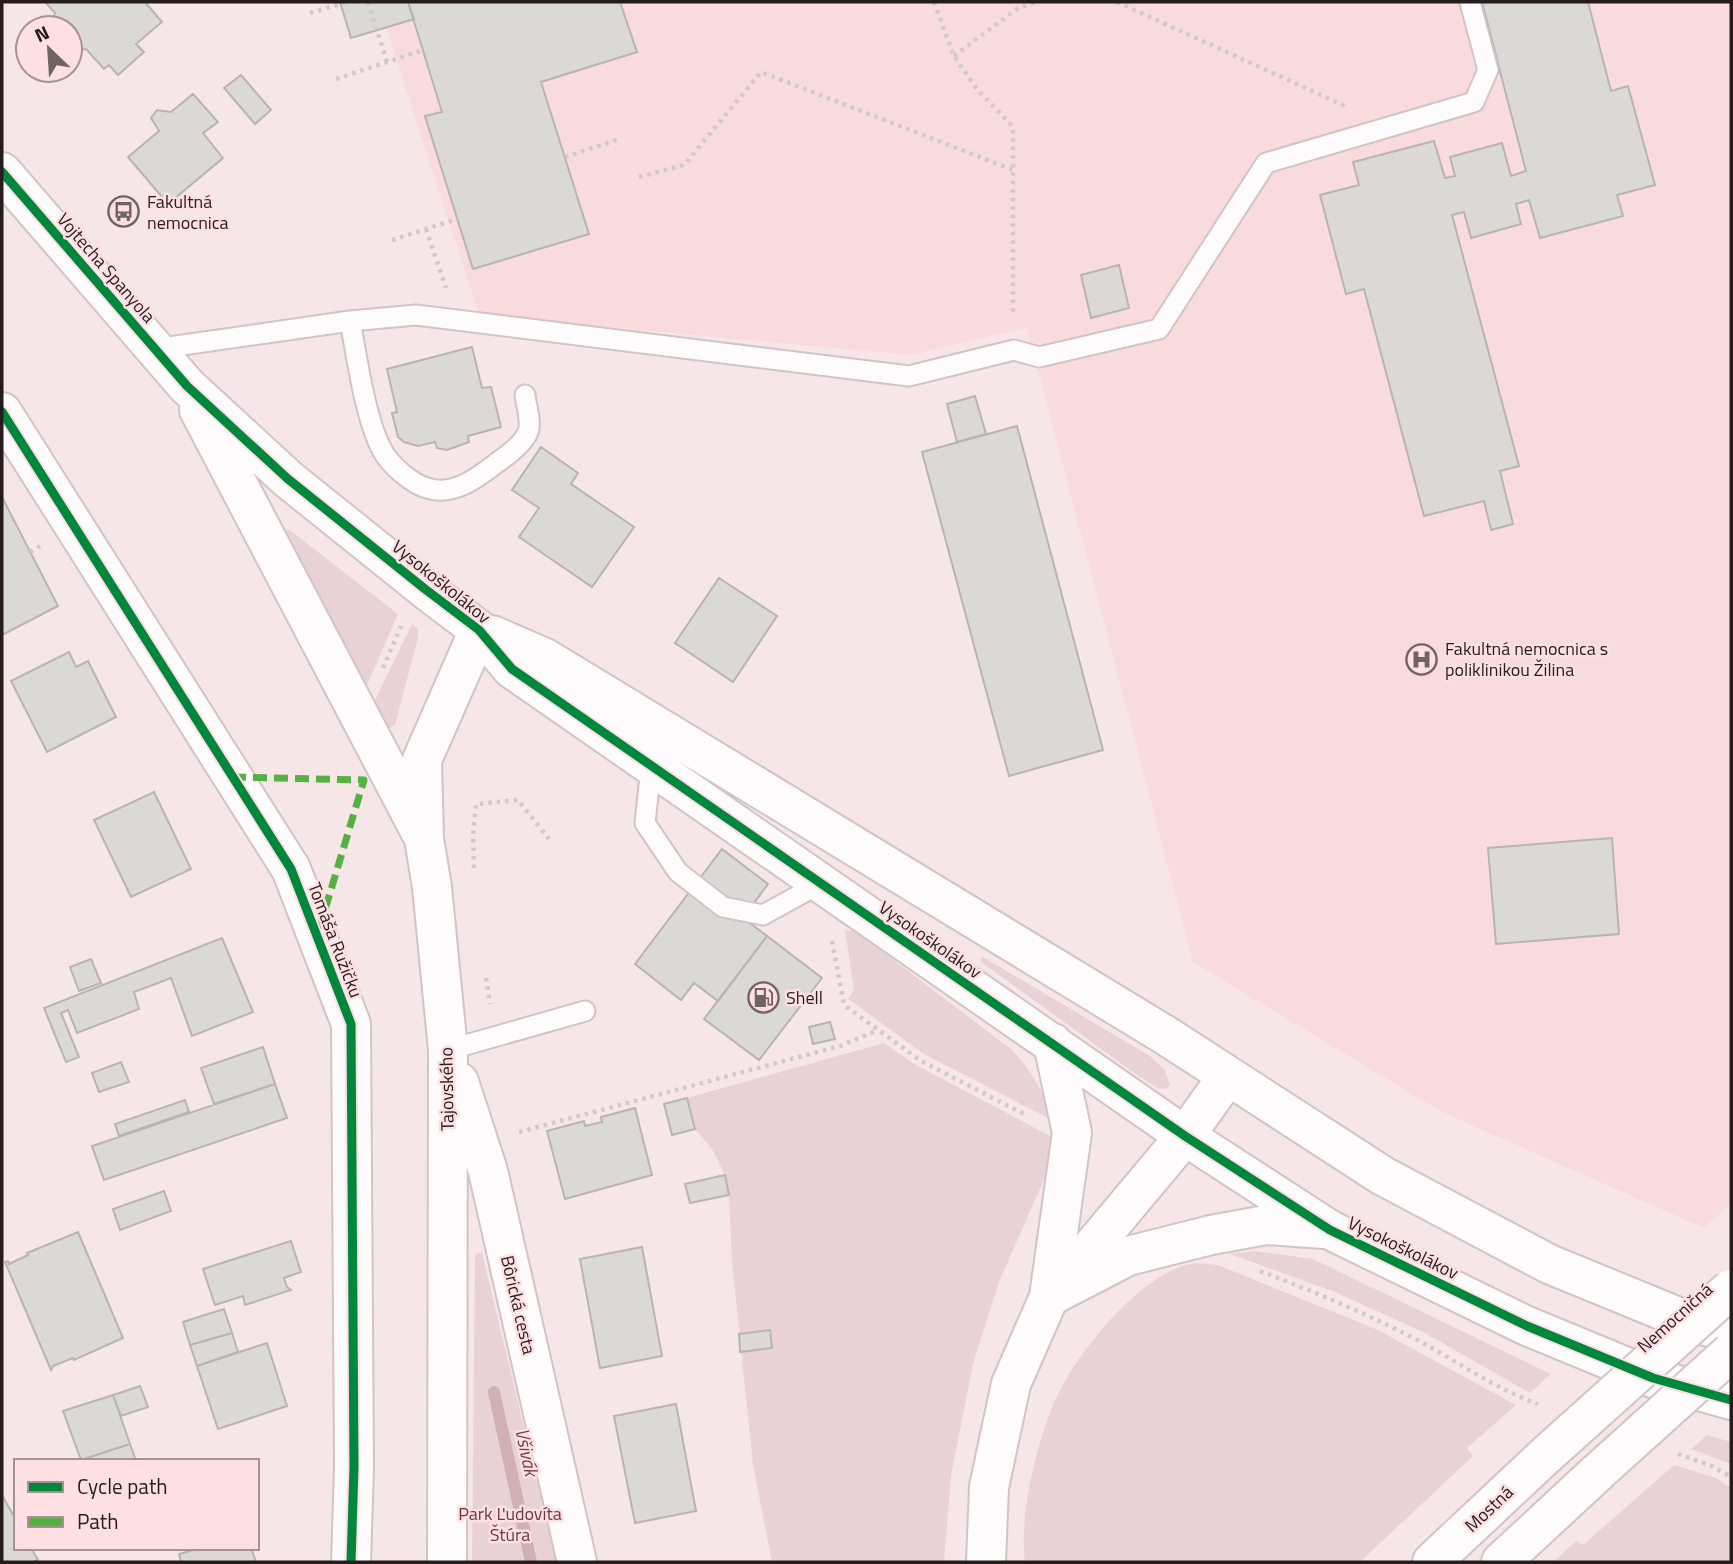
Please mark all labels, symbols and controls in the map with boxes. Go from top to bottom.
north arrow [14,14,84,84]
text: N [30,17,54,49]
place label: Fakultná nemocnica [147,188,229,236]
bus stop icon: Fakultná nemocnica [107,195,141,229]
street label: Vojtecha Spanyola [51,207,162,329]
street label: Vysokoškolákov [386,533,497,630]
place label: Fakultná nemocnica s poliklinikou Žilina [1445,635,1608,683]
hospital icon: Fakultná nemocnica s poliklinikou Žilina [1405,642,1439,676]
street label: Tomáša Ružičku [301,878,370,1001]
street label: Vysokoškolákov [873,894,988,985]
fuel station icon: Shell [746,981,780,1015]
place label: Shell [786,984,823,1011]
street label: Tajovského [432,1047,461,1131]
street label: Vysokoškolákov [1343,1209,1464,1286]
street label: Bôrická cesta [494,1253,543,1357]
street label: Nemocničná [1631,1276,1719,1359]
water label: Všivák [508,1425,547,1481]
legend [14,1459,259,1550]
text: Cycle path [77,1470,168,1502]
street label: Mostná [1458,1479,1519,1538]
park label: Park Ľudovíta Štúra [458,1500,562,1548]
text: Path [77,1505,119,1537]

